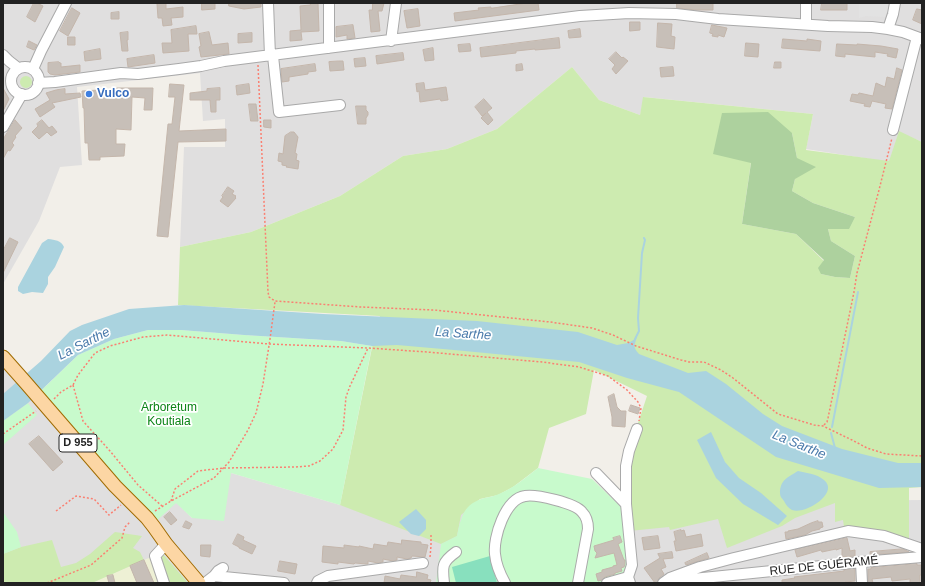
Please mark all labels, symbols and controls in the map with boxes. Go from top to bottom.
place label: Vulco [97,87,129,101]
marker: Vulco [84,89,94,99]
water label: La Sarthe [55,324,113,364]
water label: La Sarthe [434,324,492,344]
park label: Arboretum Koutiala [141,401,197,429]
water label: La Sarthe [770,427,828,463]
road number: D 955 [59,434,97,452]
street label: RUE DE GUÉRAMÉ [769,553,879,579]

